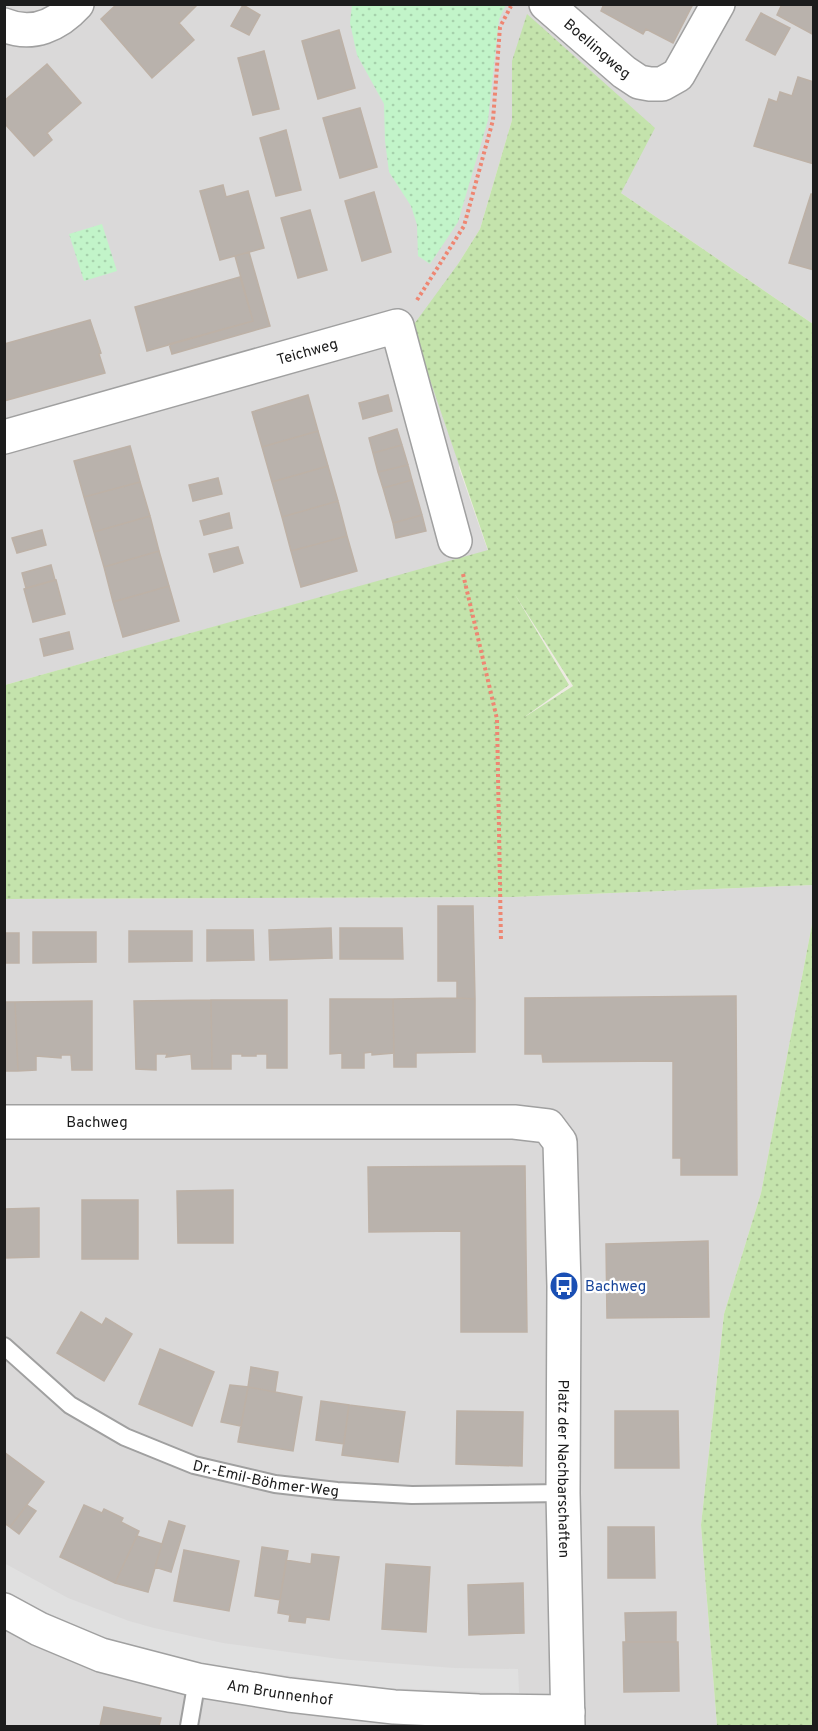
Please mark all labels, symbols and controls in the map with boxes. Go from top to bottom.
street label: Boellingweg [559,15,633,84]
street label: Teichweg [275,335,340,370]
street label: Bachweg [66,1114,128,1133]
bus stop icon: Bachweg [548,1270,580,1302]
place label: Bachweg [585,1278,646,1297]
street label: Platz der Nachbarschaften [552,1379,572,1558]
street label: Dr.-Emil-Böhmer-Weg [191,1457,340,1502]
street label: Am Brunnenhof [225,1677,333,1711]

